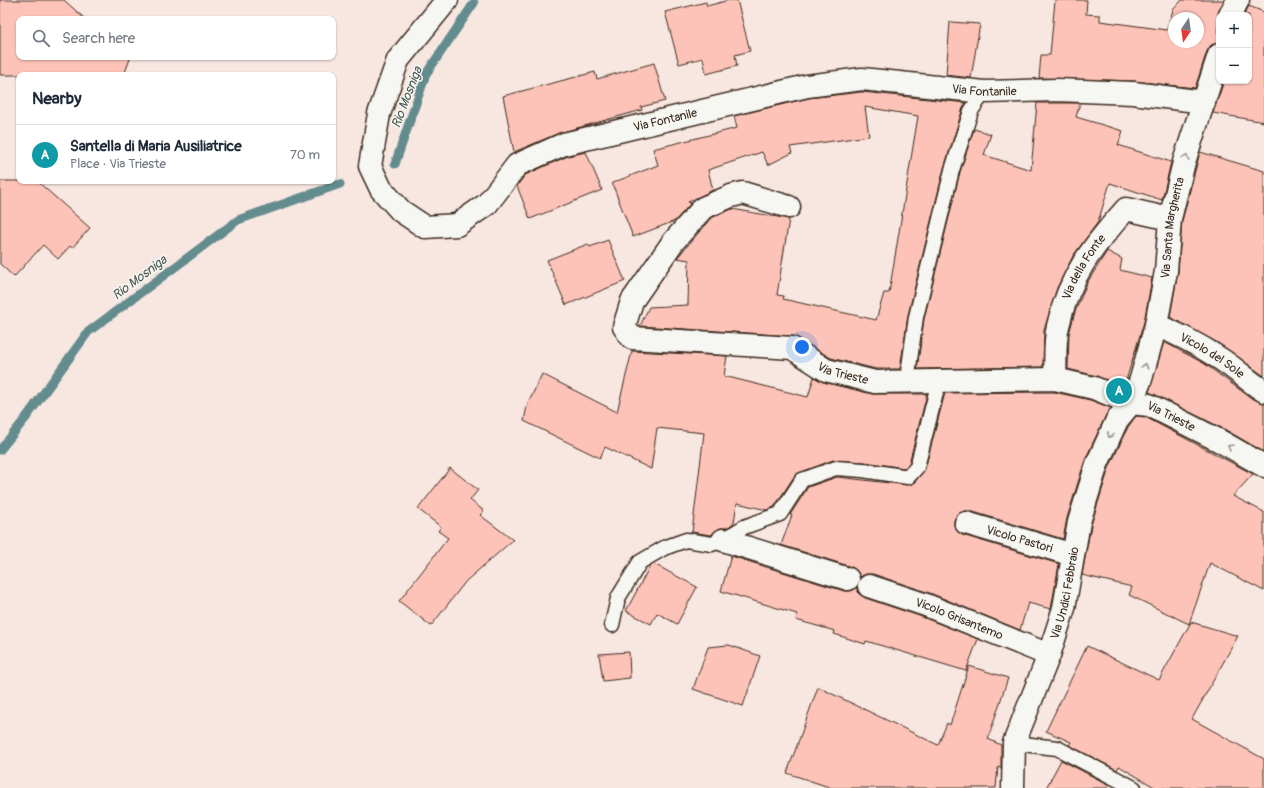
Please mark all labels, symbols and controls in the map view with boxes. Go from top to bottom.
north arrow [1168,12,1204,48]
map controls [1216,12,1252,84]
button: + [1216,12,1252,48]
search box [16,16,336,60]
icon: search [30,27,52,49]
text: Search here [62,29,135,48]
button: − [1216,48,1252,84]
water label: Rio Mosniga [388,64,426,130]
street label: Via Fontanile [951,82,1017,100]
text: Nearby [32,88,81,109]
street label: Via Fontanile [632,105,699,135]
text: Santella di Maria Ausiliatrice [70,137,242,156]
text: A [41,147,49,163]
text: 70 m [290,147,320,163]
one-way arrow [1181,154,1190,161]
text: Place · Via Trieste [70,156,166,172]
street label: Via Santa Margherita [1158,175,1188,280]
street label: Via della Fonte [1059,231,1109,302]
water label: Rio Mosniga [109,252,171,303]
street label: Vicolo del Sole [1177,330,1247,382]
your location [792,337,812,357]
street label: Via Trieste [814,359,870,388]
one-way arrow [1140,363,1149,370]
pin: A [1106,376,1132,406]
street label: Via Trieste [1144,398,1198,435]
one-way arrow [1107,431,1115,439]
one-way arrow [1227,444,1234,451]
street label: Vicolo Pastori [984,522,1055,557]
street label: Via Undici Febbraio [1048,545,1083,641]
street label: Vicolo Grisantemo [913,595,1006,644]

